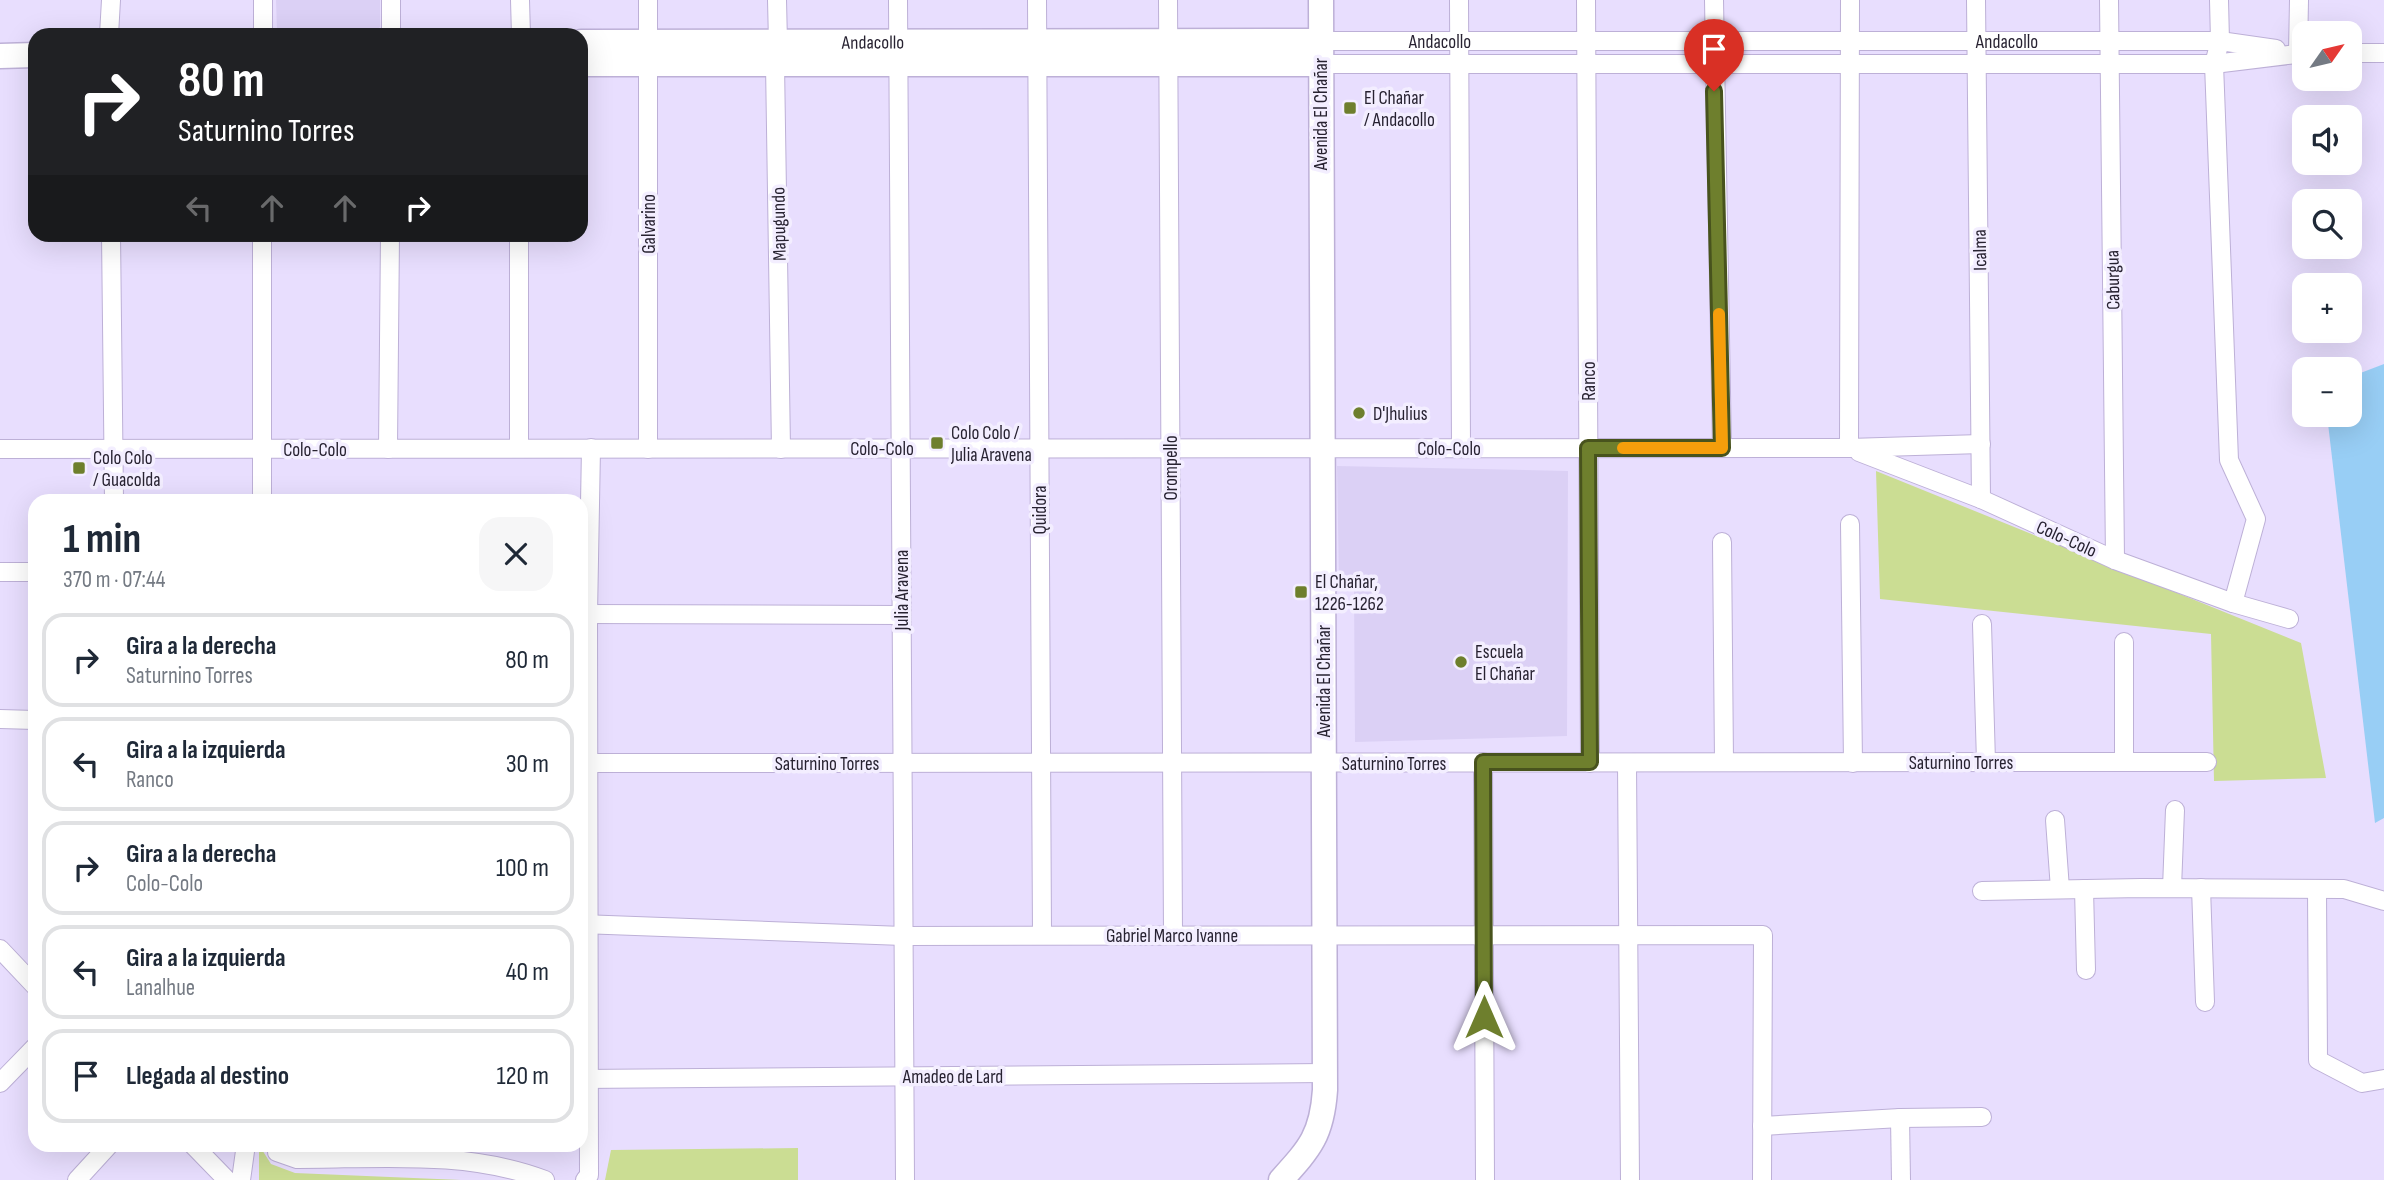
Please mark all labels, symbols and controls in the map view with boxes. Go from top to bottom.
pin [1684,19,1744,91]
north arrow [2292,21,2362,91]
map controls [2292,21,2362,427]
icon: arrive [1695,30,1733,68]
street label: Andacollo [1408,31,1471,54]
street label: Andacollo [1975,31,2038,54]
street label: Andacollo [841,32,904,55]
text: 80 m [178,52,265,111]
icon: right [63,56,154,147]
street label: Avenida El Chañar [1310,57,1333,171]
place label: El Chañar / Andacollo [1364,87,1435,132]
marker: El Chañar / Andacollo [1342,100,1358,116]
button: sound [2292,105,2362,175]
text: Saturnino Torres [178,112,354,151]
street label: Mapugundo [767,187,792,261]
icon: left [180,189,218,227]
icon: ahead [253,189,291,227]
icon: ahead [326,189,364,227]
icon: right [399,189,437,227]
button: search [2292,189,2362,259]
street label: Galvarino [638,194,661,254]
street label: Icalma [1969,229,1992,271]
street label: Caburgua [2101,250,2126,310]
button: + [2292,273,2362,343]
button: − [2292,357,2362,427]
street label: Ranco [1578,361,1601,401]
place label: D'Jhulius [1373,403,1428,426]
marker: D'Jhulius [1351,405,1367,421]
place label: Colo Colo / Julia Aravena [950,422,1032,467]
marker: Colo Colo / Julia Aravena [929,435,945,451]
street label: Orompello [1160,435,1183,501]
street label: Colo-Colo [850,438,914,461]
street label: Colo-Colo [1417,438,1481,461]
street label: Colo-Colo [283,439,347,462]
place label: Colo Colo / Guacolda [93,447,161,492]
marker: Colo Colo / Guacolda [71,460,87,476]
street label: Quidora [1029,485,1052,535]
text: 1 min [63,514,141,565]
street label: Colo-Colo [2033,516,2100,563]
button: close [479,517,553,591]
street label: Julia Aravena [891,550,914,631]
text: 370 m · 07:44 [63,566,165,594]
place label: El Chañar, 1226-1262 [1315,571,1384,616]
marker: El Chañar, 1226-1262 [1293,584,1309,600]
street label: Avenida El Chañar [1313,624,1336,738]
text: Gira a la derecha [126,631,276,662]
icon: right [67,641,105,679]
place label: Escuela El Chañar [1475,641,1535,686]
text: 80 m [505,645,549,676]
marker: Escuela El Chañar [1453,654,1469,670]
text: Saturnino Torres [126,662,253,690]
text: Gira a la izquierda [126,735,286,766]
icon: left [67,745,105,783]
text: 30 m [506,749,549,780]
street label: Saturnino Torres [1909,752,2014,775]
street label: Saturnino Torres [775,753,880,776]
street label: Saturnino Torres [1342,753,1447,776]
text: Ranco [126,766,174,794]
text: Gira a la derecha [126,839,276,870]
icon: right [67,849,105,887]
text: 100 m [496,853,549,884]
text: Colo-Colo [126,870,203,898]
street label: Gabriel Marco Ivanne [1106,925,1238,948]
text: Gira a la izquierda [126,943,286,974]
icon: left [67,953,105,991]
text: 40 m [506,957,549,988]
text: Lanalhue [126,974,195,1002]
position arrow [1447,980,1521,1054]
icon: arrive [67,1057,105,1095]
text: Llegada al destino [126,1061,289,1092]
text: 120 m [496,1061,549,1092]
street label: Amadeo de Lard [902,1066,1003,1089]

